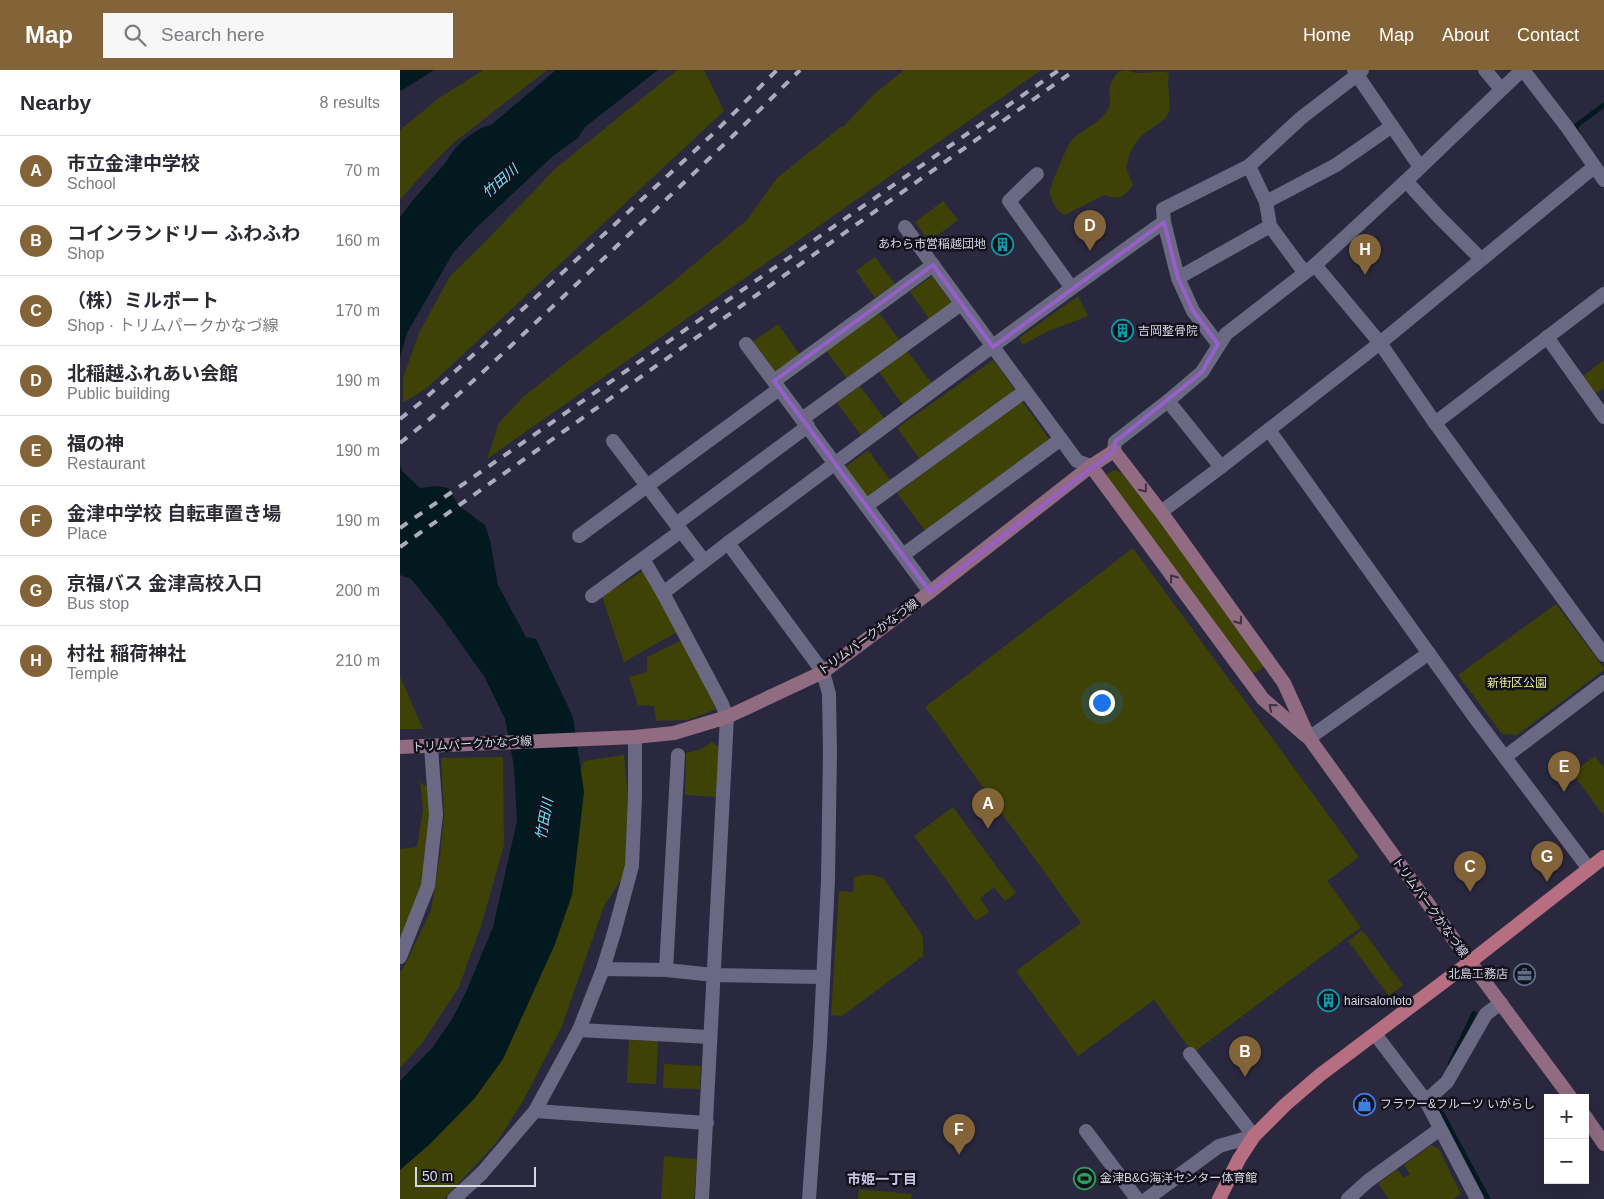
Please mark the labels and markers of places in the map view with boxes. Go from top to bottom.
pin: D [1074,210,1106,251]
building icon: あわら市営稲越団地 [990,232,1014,256]
pin: H [1349,234,1381,275]
place label: あわら市営稲越団地 [878,237,986,251]
building icon: 吉岡整骨院 [1110,319,1134,343]
place label: 吉岡整骨院 [1138,324,1198,338]
pin: E [1548,751,1580,792]
pin: A [972,788,1004,829]
pin: G [1531,841,1563,882]
pin: C [1454,851,1486,892]
office icon: 北島工務店 [1512,962,1536,986]
place label: 北島工務店 [1448,967,1508,981]
building icon: hairsalonloto [1316,989,1340,1013]
place label: hairsalonloto [1344,994,1412,1008]
pin: B [1229,1036,1261,1077]
shop icon: フラワー&フルーツ いがらし [1352,1092,1376,1116]
place label: フラワー&フルーツ いがらし [1380,1097,1535,1111]
pin: F [943,1114,975,1155]
sports icon: 金津B&G海洋センター体育館 [1072,1166,1096,1190]
place label: 金津B&G海洋センター体育館 [1100,1171,1257,1185]

